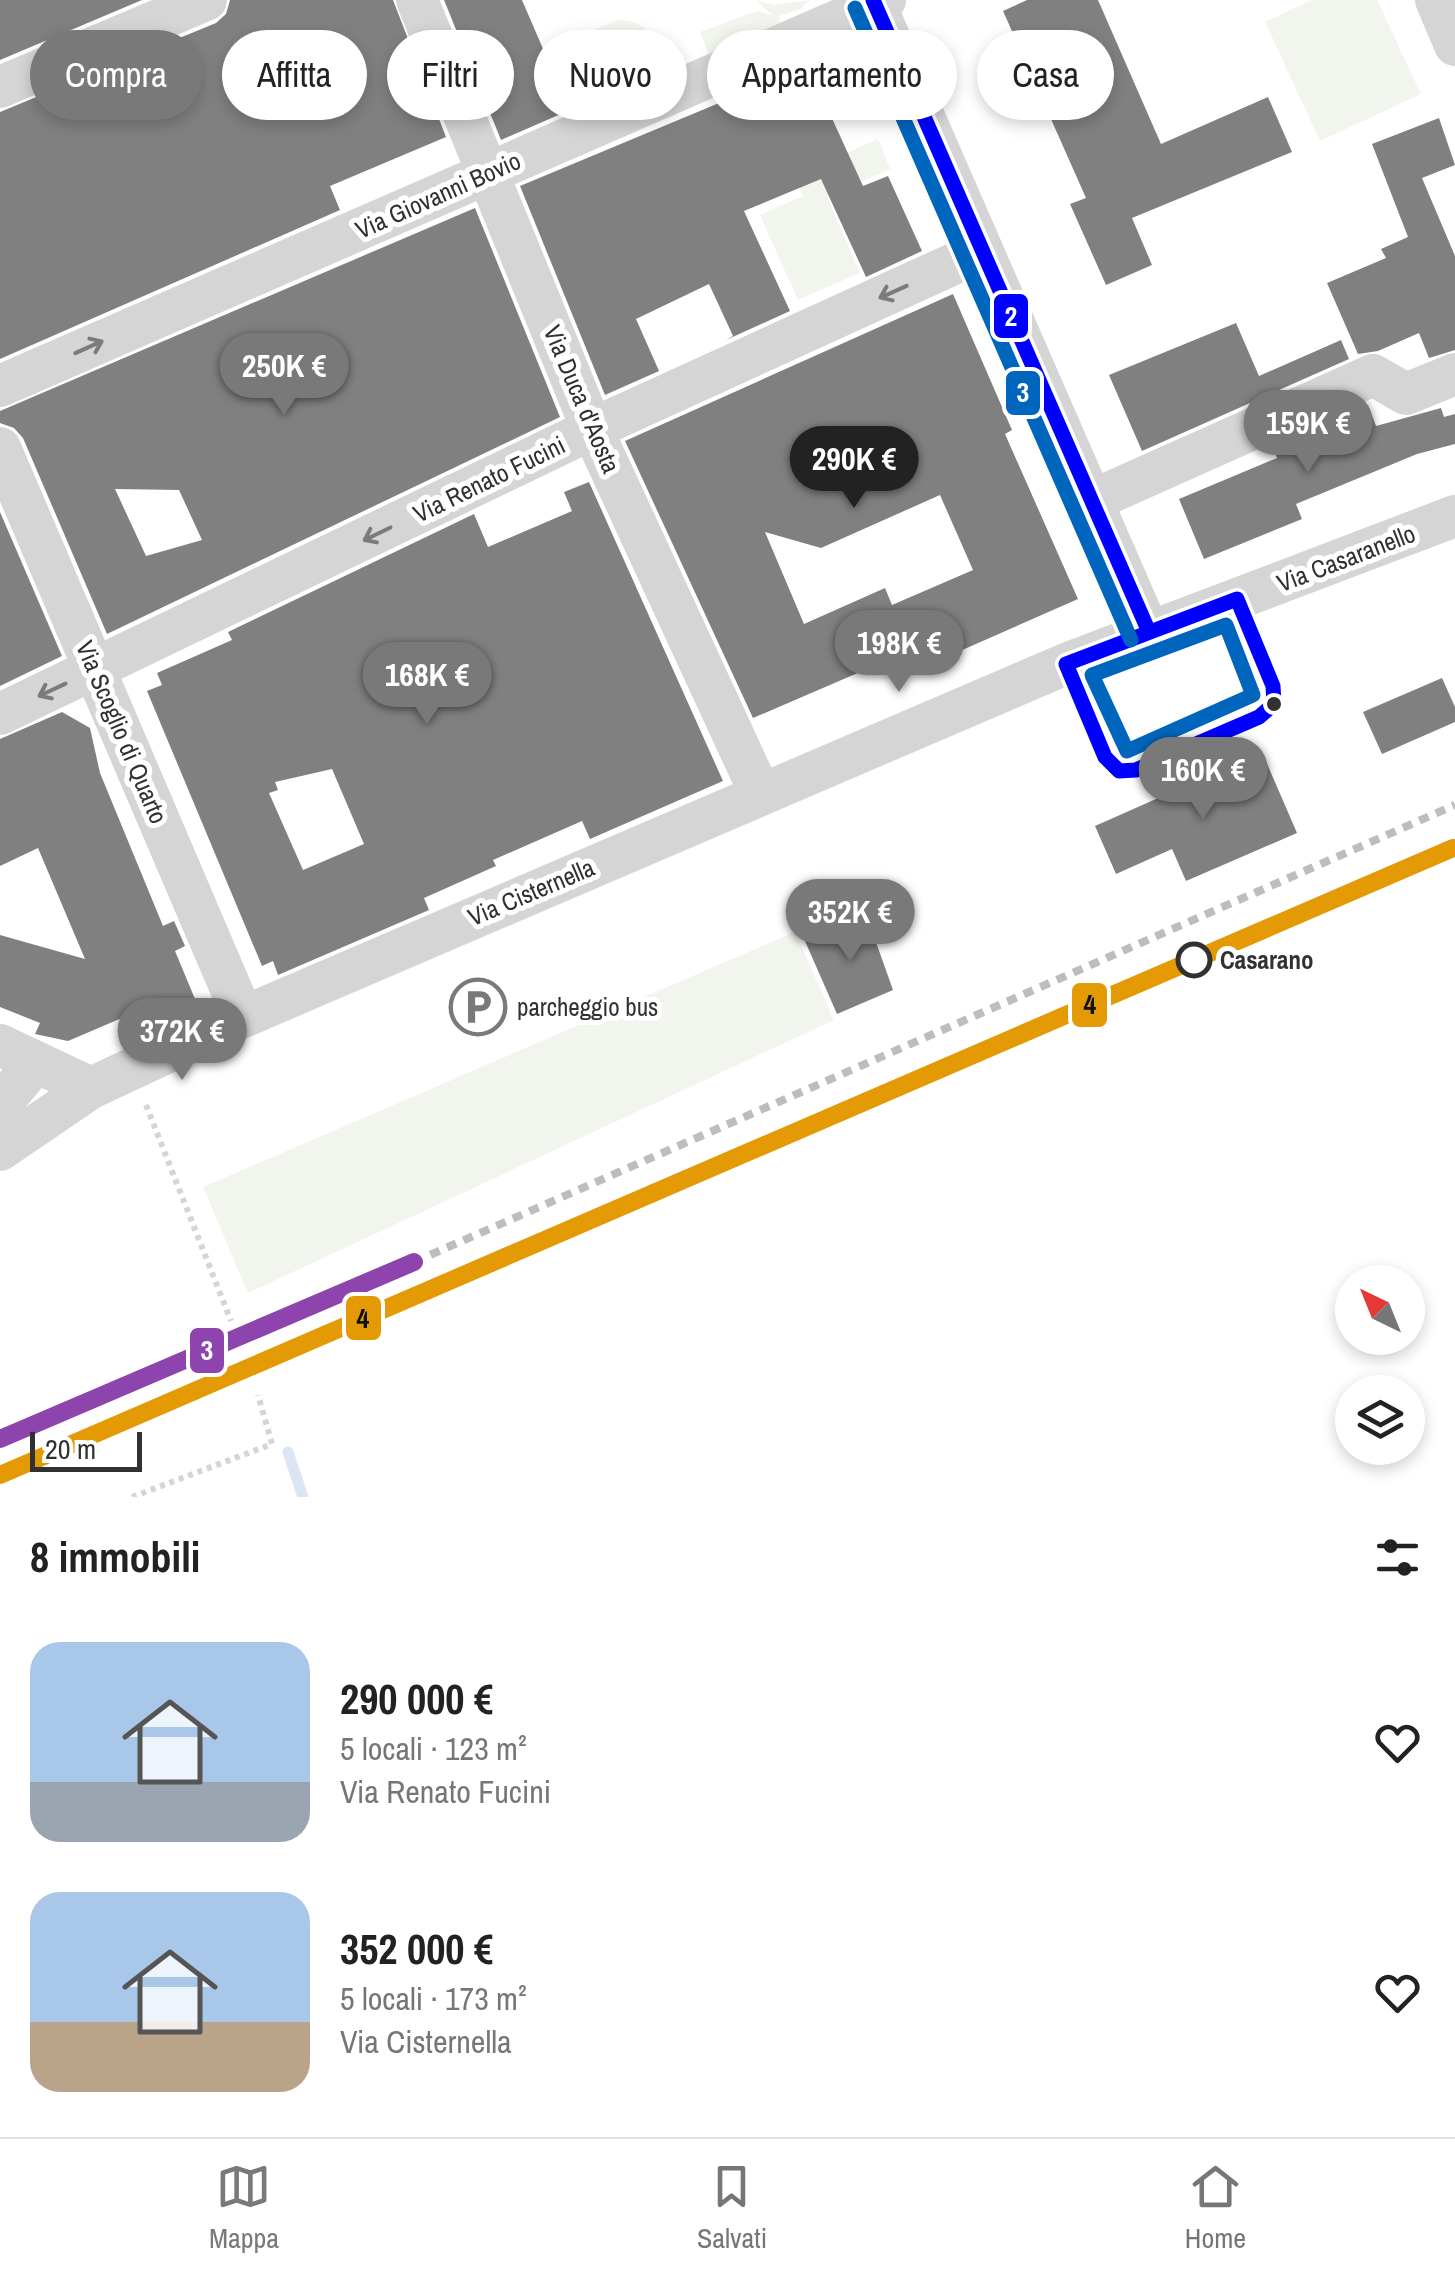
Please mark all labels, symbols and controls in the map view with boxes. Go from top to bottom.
chip: Compra [30,30,202,120]
chip: Affitta [222,30,367,120]
chip: Filtri [387,30,514,120]
chip: Nuovo [534,30,687,120]
chip: Appartamento [707,30,957,120]
chip: Casa [977,30,1114,120]
street label: Via Giovanni Bovio [350,143,526,247]
one-way arrow [878,284,909,302]
line badge: 2 [992,292,1030,340]
text: 2 [1005,297,1017,335]
street label: Via Duca d'Aosta [536,320,629,479]
pin: 250K € [203,333,365,418]
one-way arrow [73,337,104,355]
text: 250K € [242,344,326,387]
line badge: 3 [1004,369,1042,417]
text: 3 [1017,373,1029,411]
pin: 159K € [1227,390,1389,475]
text: 159K € [1266,401,1350,444]
pin: 290K € [773,426,935,511]
street label: Via Renato Fucini [407,428,571,530]
text: 290K € [812,437,896,480]
street label: Via Casaranello [1272,516,1420,600]
one-way arrow [362,525,392,544]
pin: 198K € [818,610,980,695]
text: 198K € [857,621,941,664]
street label: Via Scoglio di Quarto [68,635,176,829]
pin: 168K € [346,642,508,727]
text: 168K € [385,653,469,696]
one-way arrow [38,682,68,700]
unlabelled marker [1264,694,1284,714]
pin: 160K € [1122,737,1284,822]
text: 160K € [1161,748,1245,791]
street label: Via Cisternella [463,850,600,934]
pin: 352K € [769,879,931,964]
text: 352K € [808,890,892,933]
marker: Casarano [1177,943,1211,977]
place label: Casarano [1220,943,1313,977]
parking icon: parcheggio bus [448,977,508,1037]
line badge: 4 [1070,981,1109,1029]
text: 4 [1084,985,1097,1023]
place label: parcheggio bus [517,990,658,1024]
pin: 372K € [101,998,263,1083]
text: 372K € [140,1009,224,1052]
north arrow [1335,1265,1425,1355]
map controls [1335,1265,1425,1465]
line badge: 4 [344,1294,383,1342]
text: 4 [357,1299,370,1337]
line badge: 3 [188,1326,226,1375]
text: 3 [201,1331,213,1369]
button: layers [1335,1375,1425,1465]
scale bar [30,1427,142,1472]
text: 20 m [45,1430,96,1468]
text: 8 immobili [30,1529,200,1585]
icon: filters [1370,1530,1425,1585]
text: 290 000 € [340,1671,493,1727]
icon: home [110,1682,230,1802]
icon: heart [1370,1715,1425,1770]
text: 5 locali · 123 m² [340,1727,527,1770]
text: Via Renato Fucini [340,1770,551,1813]
text: 352 000 € [340,1921,493,1977]
icon: home [110,1932,230,2052]
icon: heart [1370,1965,1425,2020]
text: 5 locali · 173 m² [340,1977,527,2020]
text: Via Cisternella [340,2020,512,2063]
tab: Mappa [209,2159,279,2257]
tab: Salvati [697,2159,767,2257]
tab: Home [1185,2159,1246,2257]

